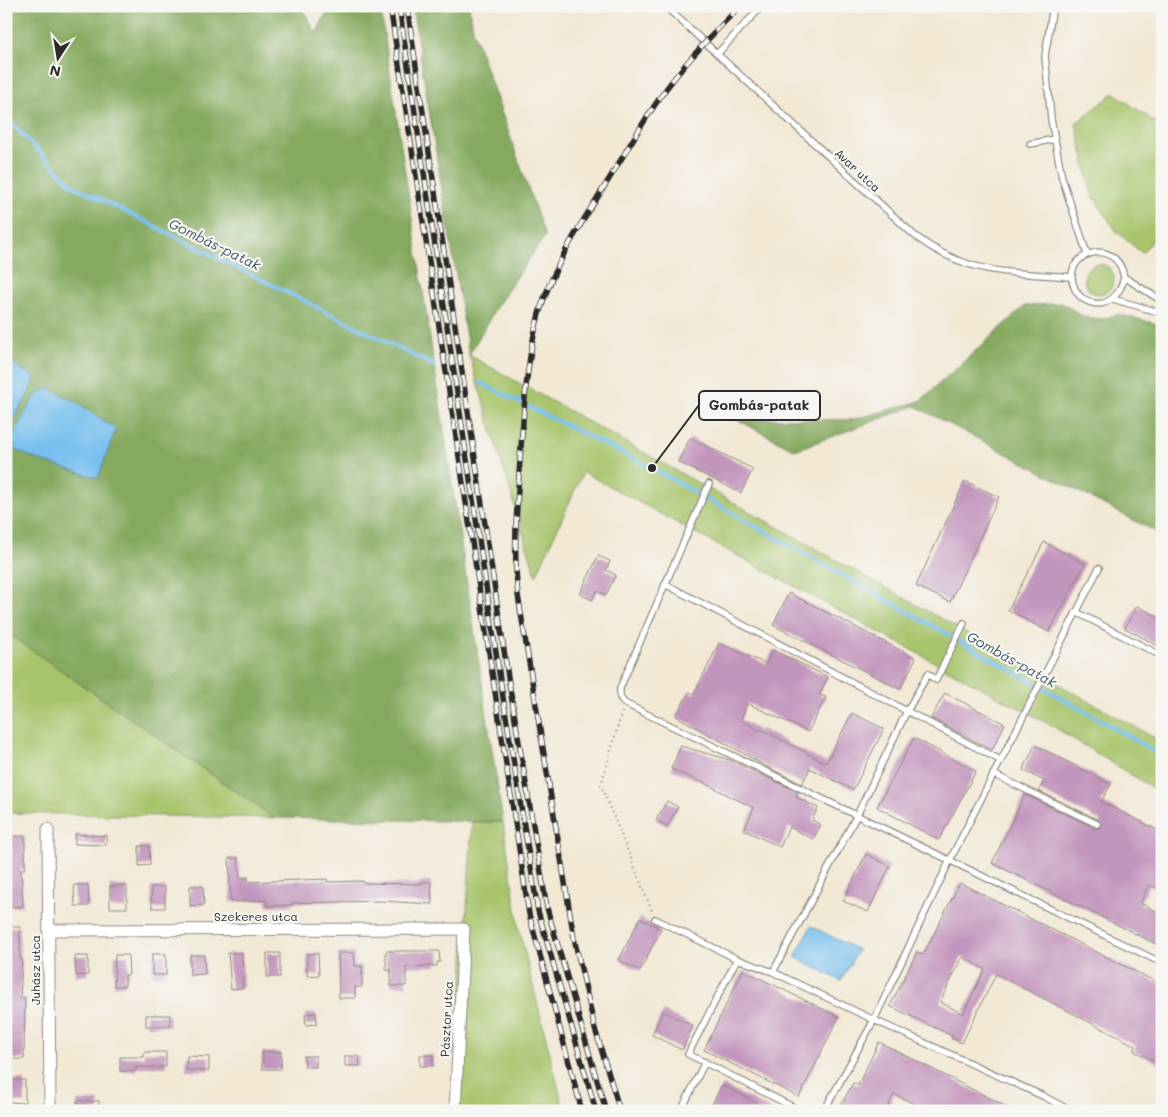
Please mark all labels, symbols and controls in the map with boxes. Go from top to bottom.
north arrow [32,32,82,82]
text: N [48,61,62,82]
street label: Avar utca [832,145,884,195]
water label: Gombás-patak [166,214,265,275]
callout: Gombás-patak [699,391,820,420]
text: Gombás-patak [709,395,809,414]
water label: Gombás-patak [964,626,1061,692]
street label: Szekeres utca [214,908,298,924]
street label: Juhász utca [27,935,43,1005]
street label: Pásztor utca [436,981,456,1057]

